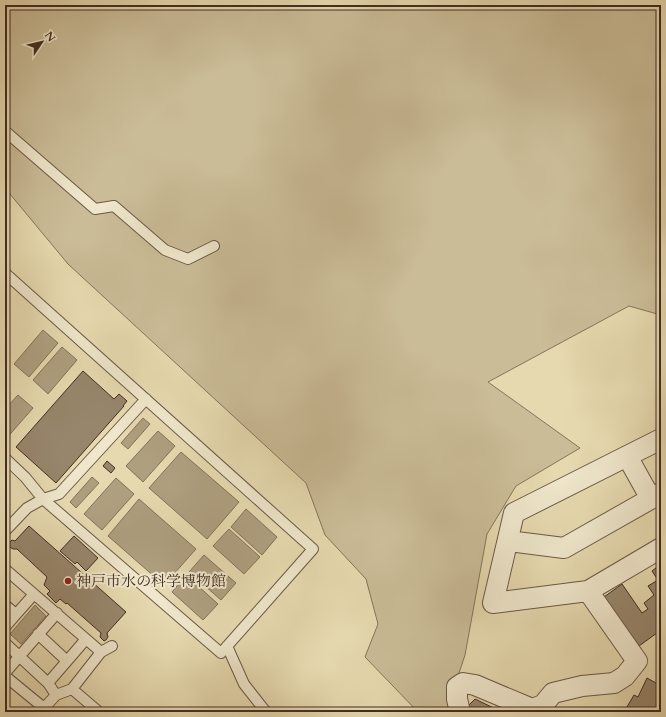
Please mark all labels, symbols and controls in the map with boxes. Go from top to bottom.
north arrow [22,22,62,62]
text: N [41,28,59,45]
place label: 神戸市水の科学博物館 [76,571,226,591]
marker: 神戸市水の科学博物館 [63,576,73,586]

